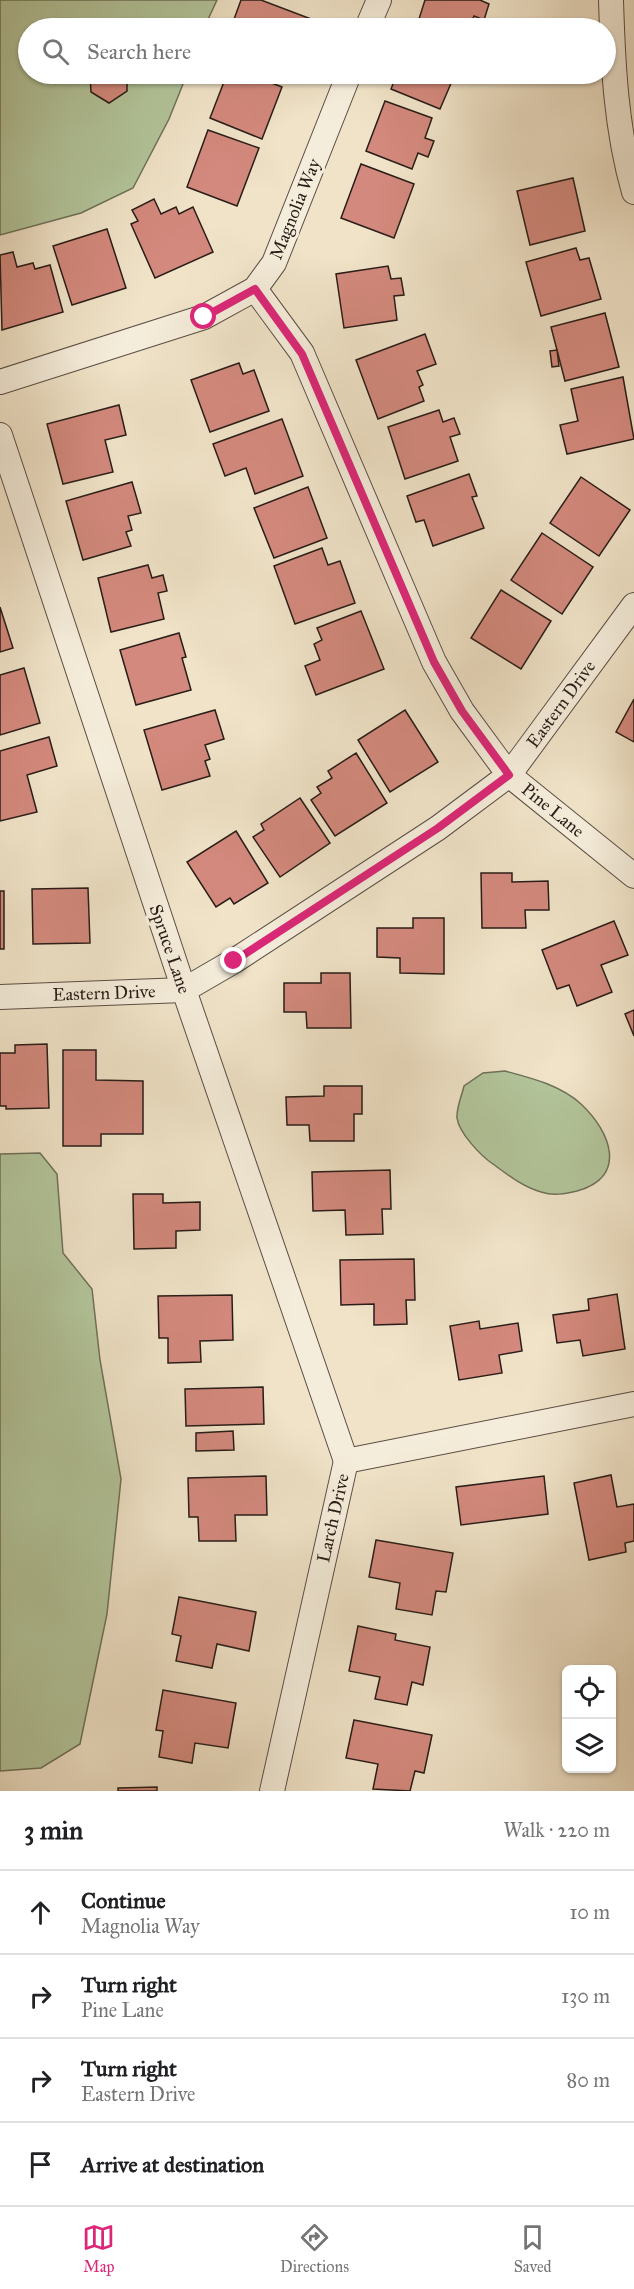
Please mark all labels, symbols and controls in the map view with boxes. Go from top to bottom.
search box [18,18,616,84]
icon: search [39,35,72,68]
text: Search here [87,38,191,65]
street label: Magnolia Way [265,155,326,263]
route start [190,303,216,329]
street label: Eastern Drive [522,656,600,752]
street label: Pine Lane [517,778,589,842]
street label: Spruce Lane [144,902,196,996]
route end [220,947,246,973]
street label: Eastern Drive [52,980,156,1006]
street label: Larch Drive [312,1471,354,1565]
map controls [562,1665,616,1773]
button: locate [562,1665,616,1719]
button: layers [562,1719,616,1773]
text: 3 min [24,1814,83,1846]
text: Walk · 220 m [503,1818,610,1842]
text: Continue [81,1887,166,1914]
icon: ahead [24,1896,57,1929]
text: 10 m [569,1900,610,1924]
text: Magnolia Way [81,1914,200,1938]
text: Turn right [81,1971,177,1998]
icon: right [24,1980,57,2013]
text: 130 m [561,1984,610,2008]
text: Pine Lane [81,1998,164,2022]
text: Turn right [81,2055,177,2082]
icon: right [24,2064,57,2097]
text: 80 m [567,2068,610,2092]
text: Eastern Drive [81,2082,195,2106]
icon: arrive [24,2148,57,2181]
text: Arrive at destination [81,2151,264,2178]
tab: Map [82,2221,115,2276]
tab: Directions [280,2221,349,2276]
tab: Saved [514,2221,552,2276]

